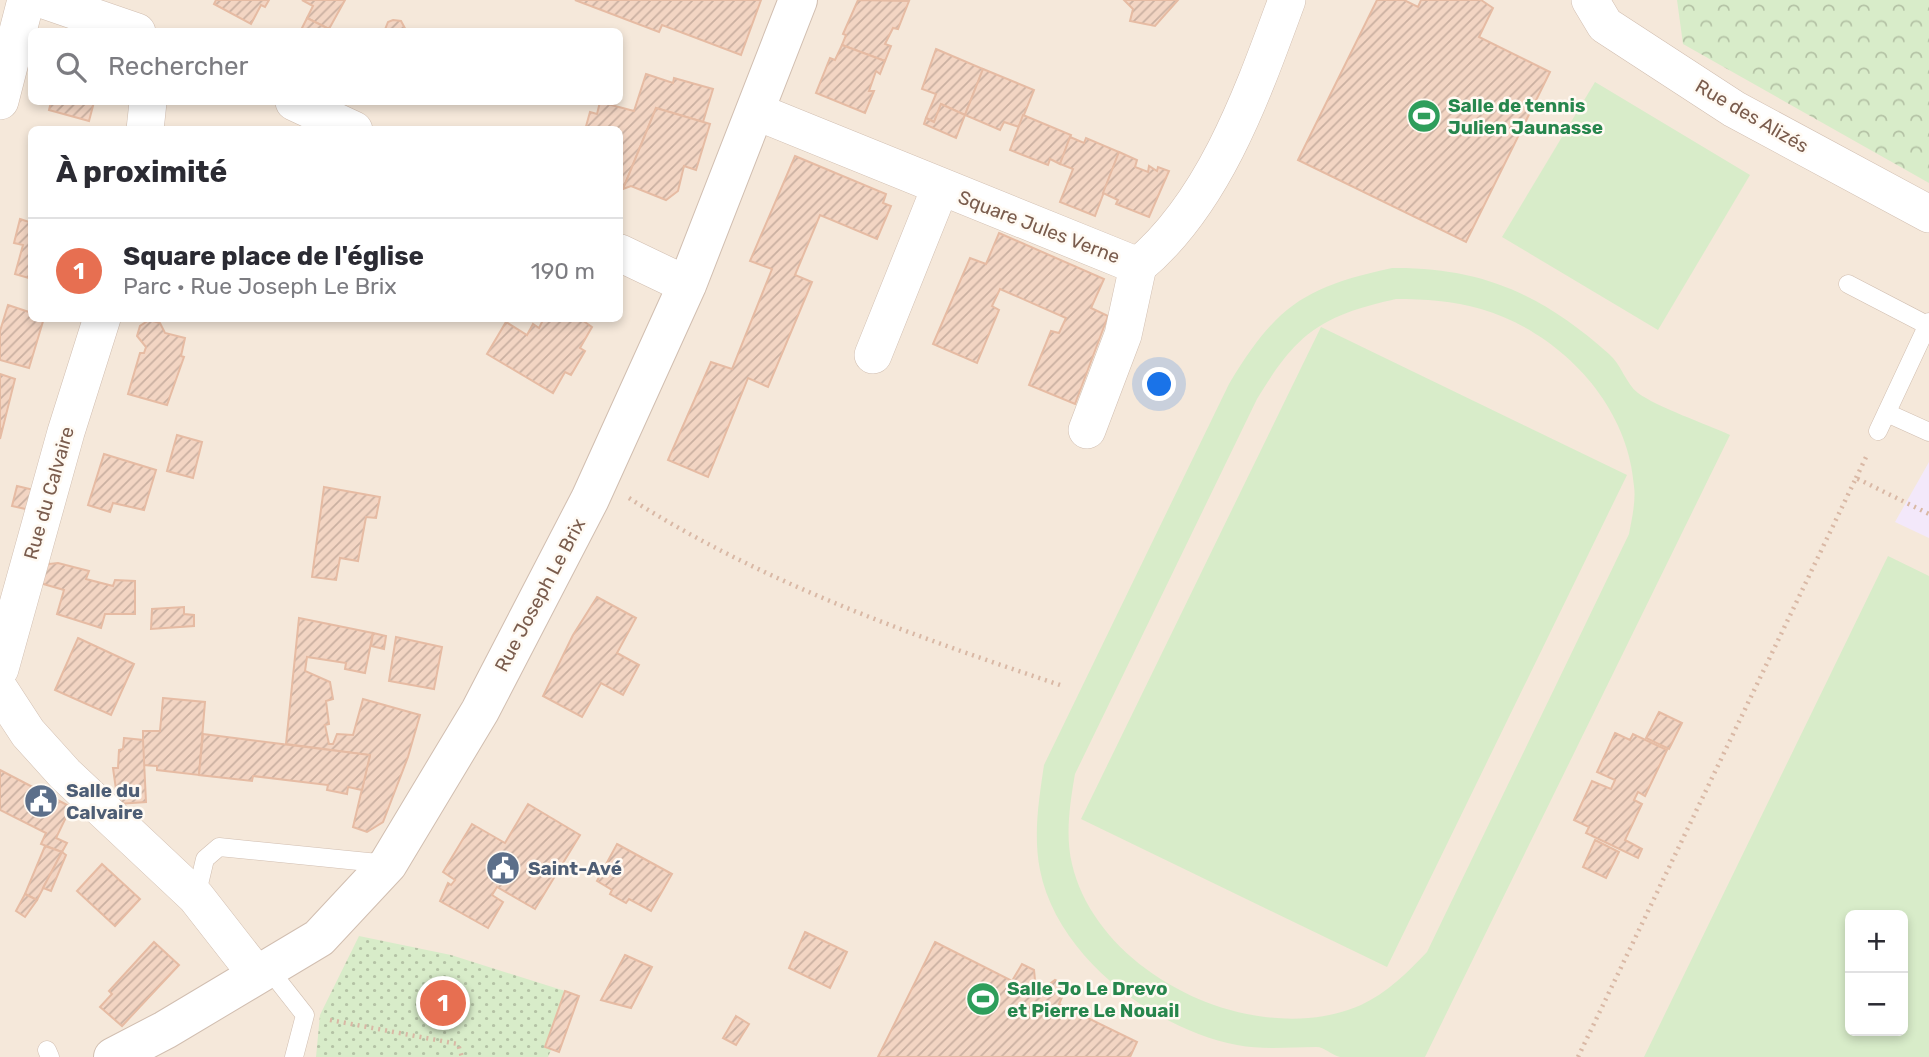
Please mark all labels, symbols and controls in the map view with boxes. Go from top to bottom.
search box [28,28,623,105]
icon: search [52,48,90,86]
text: Rechercher [108,51,248,82]
street label: Rue des Alizés [1691,74,1813,158]
place label: Salle de tennis Julien Jaunasse [1448,94,1603,139]
sports icon: Salle de tennis Julien Jaunasse [1405,97,1443,135]
text: À proximité [56,154,227,190]
street label: Square Jules Verne [955,186,1123,268]
text: Square place de l'église [123,241,424,272]
text: 1 [73,257,85,285]
text: 190 m [531,257,595,285]
text: Parc · Rue Joseph Le Brix [123,272,397,300]
your location [1142,367,1176,401]
street label: Rue du Calvaire [19,424,79,562]
street label: Rue Joseph Le Brix [490,514,590,676]
place label: Salle du Calvaire [66,779,143,824]
public building icon: Salle du Calvaire [22,782,60,820]
public building icon: Saint-Avé [484,849,522,887]
place label: Saint-Avé [528,857,622,880]
map controls [1845,910,1908,1036]
button: + [1845,910,1908,973]
button: − [1845,973,1908,1036]
pin: 1 [420,977,466,1029]
place label: Salle Jo Le Drevo et Pierre Le Nouail [1007,977,1179,1022]
sports icon: Salle Jo Le Drevo et Pierre Le Nouail [964,980,1002,1018]

